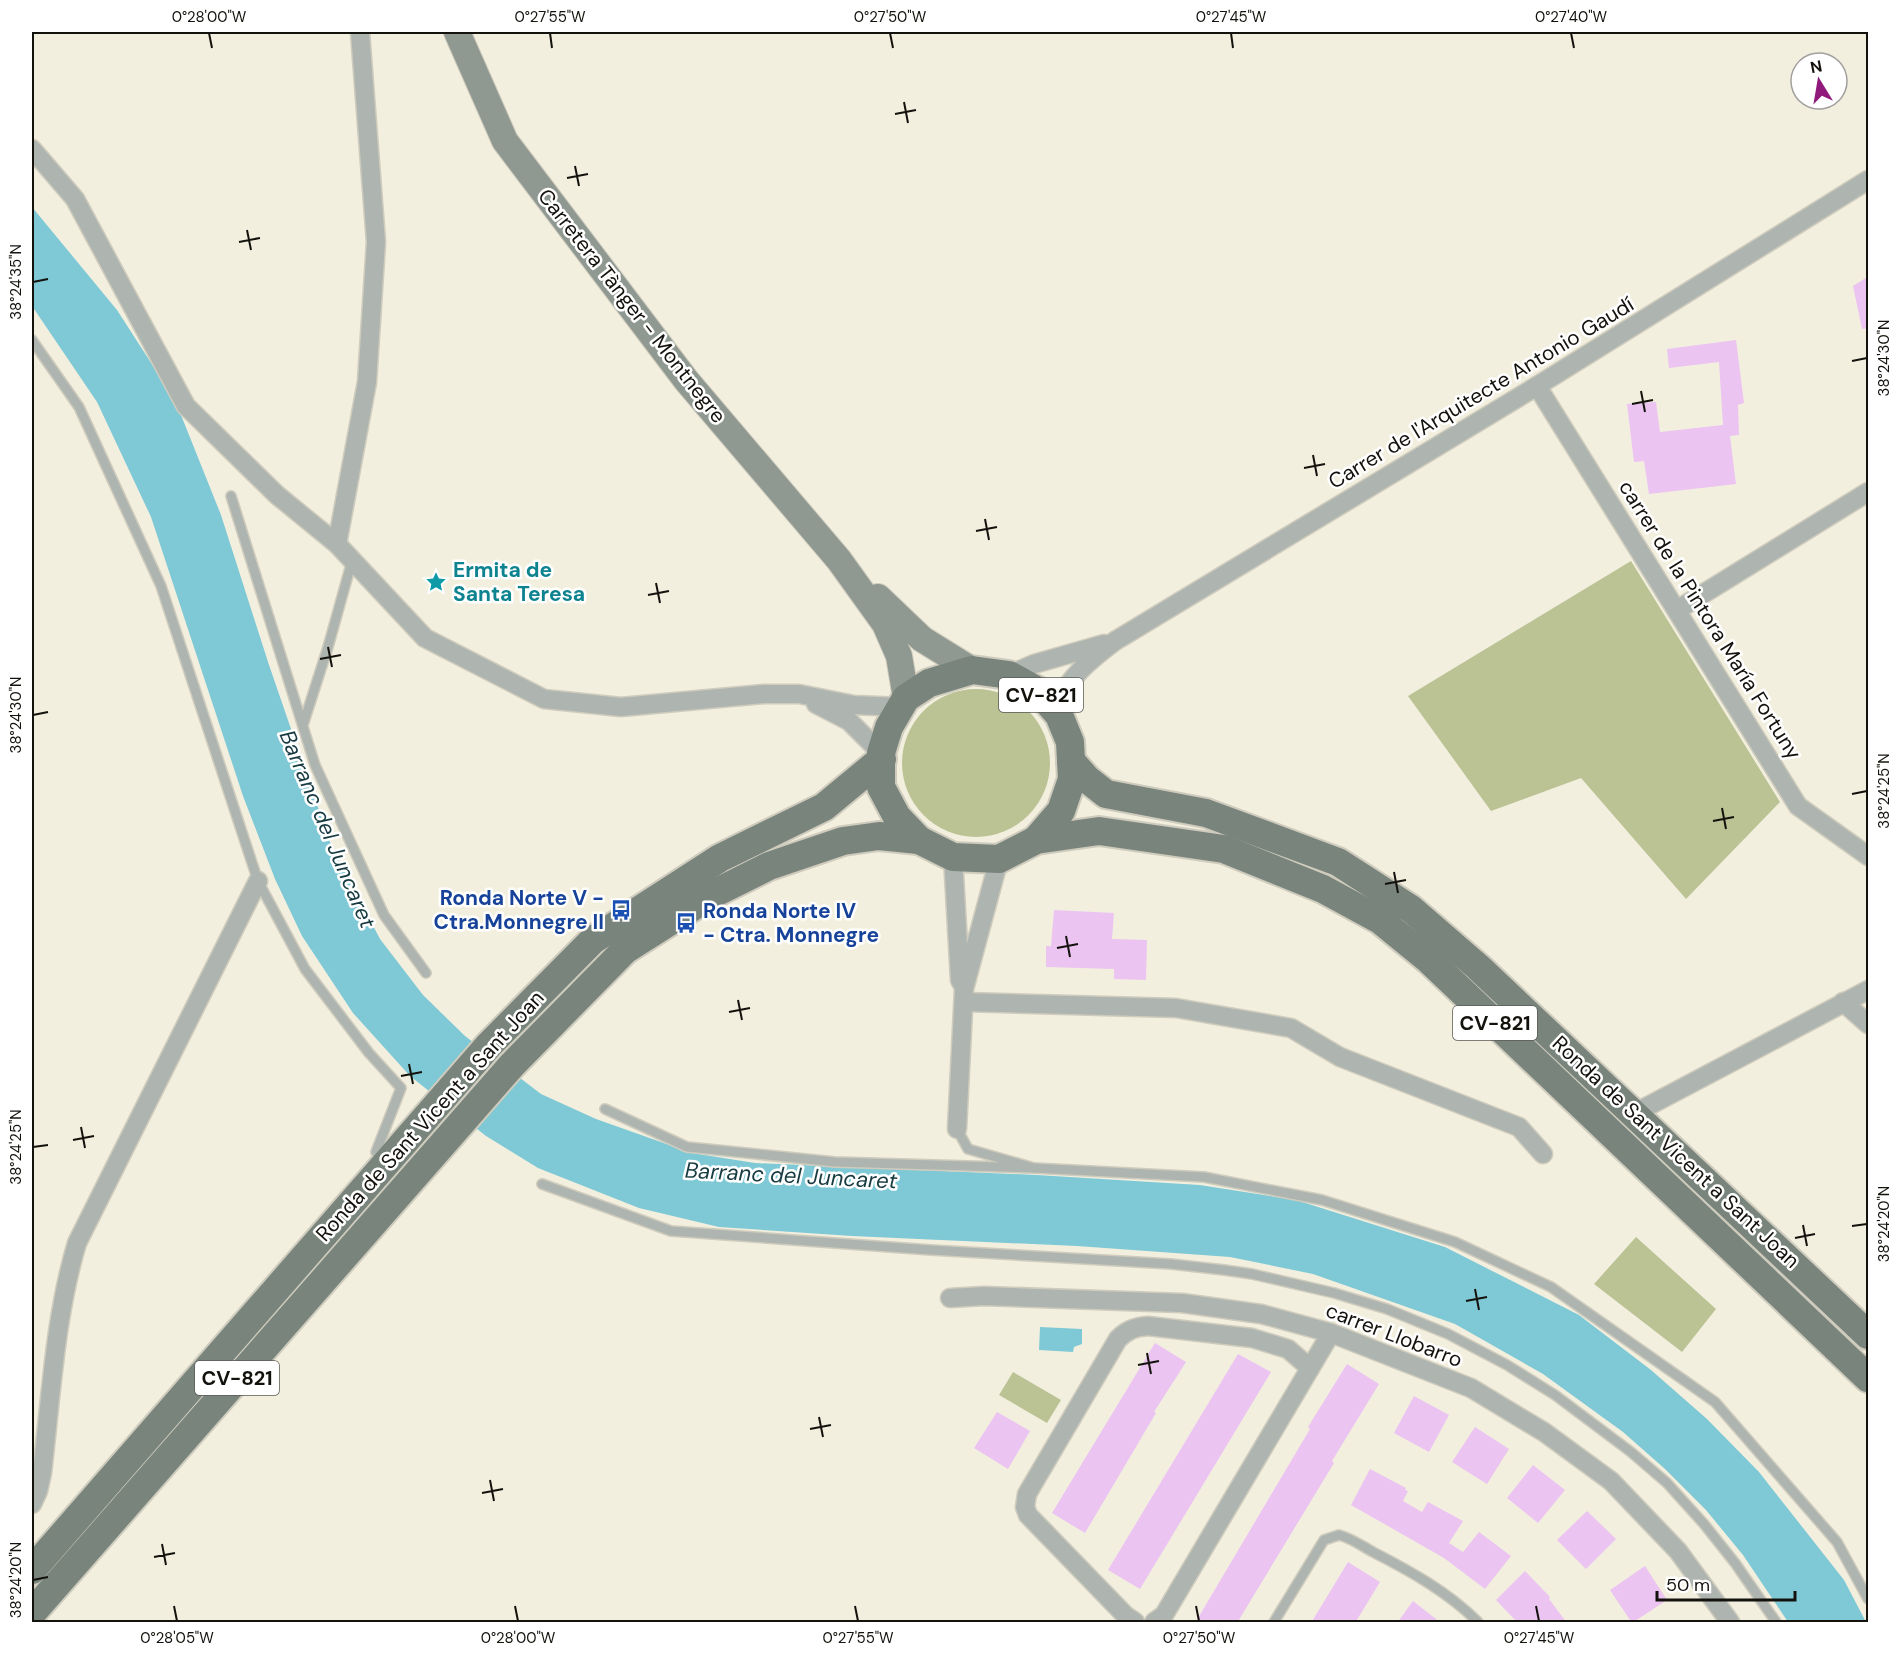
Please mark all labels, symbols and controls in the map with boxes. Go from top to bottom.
text: 0°28'00"W [172,7,247,27]
text: 0°27'55"W [514,7,586,27]
text: 0°27'50"W [854,7,927,27]
text: 0°27'45"W [1196,7,1267,27]
text: 0°27'40"W [1535,7,1608,27]
north arrow [1789,51,1849,111]
text: N [1809,55,1824,78]
street label: Carretera Tànger - Montnegre [532,183,732,429]
text: 38°24'35"N [6,244,26,320]
street label: Carrer de l'Arquitecte Antonio Gaudí [1323,290,1639,496]
text: 38°24'30"N [1874,320,1894,396]
street label: carrer de la Pintora María Fortuny [1612,475,1808,765]
place label: Ermita de Santa Teresa [453,556,585,608]
place icon: Ermita de Santa Teresa [424,570,448,594]
text: 38°24'30"N [6,677,26,753]
road number: CV-821 [999,678,1083,712]
water label: Barranc del Juncaret [273,726,383,933]
text: 38°24'25"N [1874,753,1894,829]
place label: Ronda Norte V - Ctra.Monnegre II [434,884,604,936]
place label: Ronda Norte IV - Ctra. Monnegre [703,897,879,949]
bus stop icon: Ronda Norte V - Ctra.Monnegre II [609,898,633,922]
bus stop icon: Ronda Norte IV - Ctra. Monnegre [674,911,698,935]
street label: Ronda de Sant Vicent a Sant Joan [310,985,550,1247]
road number: CV-821 [1453,1006,1537,1040]
street label: Ronda de Sant Vicent a Sant Joan [1546,1030,1806,1274]
text: 38°24'25"N [6,1109,26,1185]
water label: Barranc del Juncaret [684,1155,898,1196]
text: 38°24'20"N [1874,1186,1894,1262]
street label: carrer Llobarro [1322,1296,1466,1374]
road number: CV-821 [195,1361,279,1395]
text: 38°24'20"N [6,1542,26,1618]
scale bar [1657,1564,1795,1602]
text: 50 m [1666,1573,1710,1597]
text: 0°28'05"W [140,1628,214,1648]
text: 0°28'00"W [481,1628,556,1648]
text: 0°27'55"W [822,1628,894,1648]
text: 0°27'50"W [1163,1628,1236,1648]
text: 0°27'45"W [1504,1628,1575,1648]

